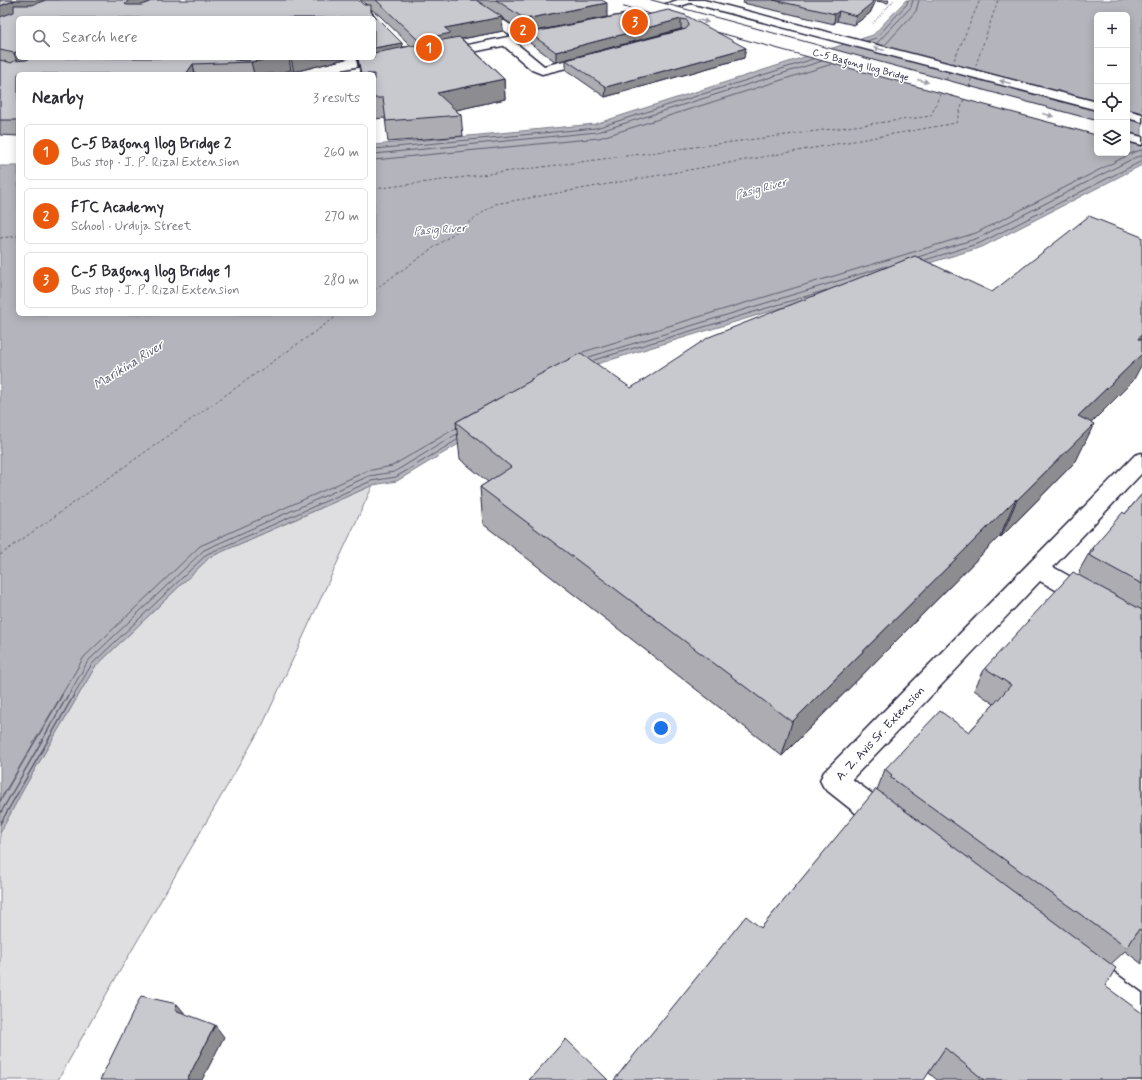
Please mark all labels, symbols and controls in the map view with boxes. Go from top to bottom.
pin: 3 [622,7,648,37]
map controls [1094,12,1130,156]
button: + [1094,12,1130,48]
pin: 2 [510,15,536,45]
search box [16,16,376,60]
one-way arrow [697,18,709,24]
icon: search [30,27,52,49]
text: Search here [62,28,138,48]
pin: 1 [416,33,442,63]
street label: C-5 Bagong Ilog Bridge [810,46,911,87]
one-way arrow [873,46,886,52]
button: − [1094,48,1130,84]
one-way arrow [917,78,929,84]
one-way arrow [999,79,1011,85]
button: locate [1094,84,1130,120]
text: Nearby [32,87,84,109]
text: 3 results [313,90,360,107]
one-way arrow [1042,112,1054,118]
button: layers [1094,120,1130,156]
text: C-5 Bagong Ilog Bridge 2 [71,134,231,154]
text: 1 [43,144,49,161]
text: 260 m [324,144,359,161]
text: Bus stop · J. P. Rizal Extension [71,154,239,171]
water label: Pasig River [734,175,791,204]
text: FTC Academy [71,198,164,218]
text: 2 [43,208,49,225]
text: 270 m [324,208,359,225]
text: School · Urduja Street [71,218,191,235]
water label: Pasig River [413,221,469,240]
text: C-5 Bagong Ilog Bridge 1 [71,262,231,282]
text: 3 [43,272,49,289]
text: 280 m [324,272,359,289]
text: Bus stop · J. P. Rizal Extension [71,282,239,299]
water label: Marikina River [90,336,169,394]
street label: A. Z. Avis Sr. Extension [833,683,929,784]
your location [651,718,671,738]

